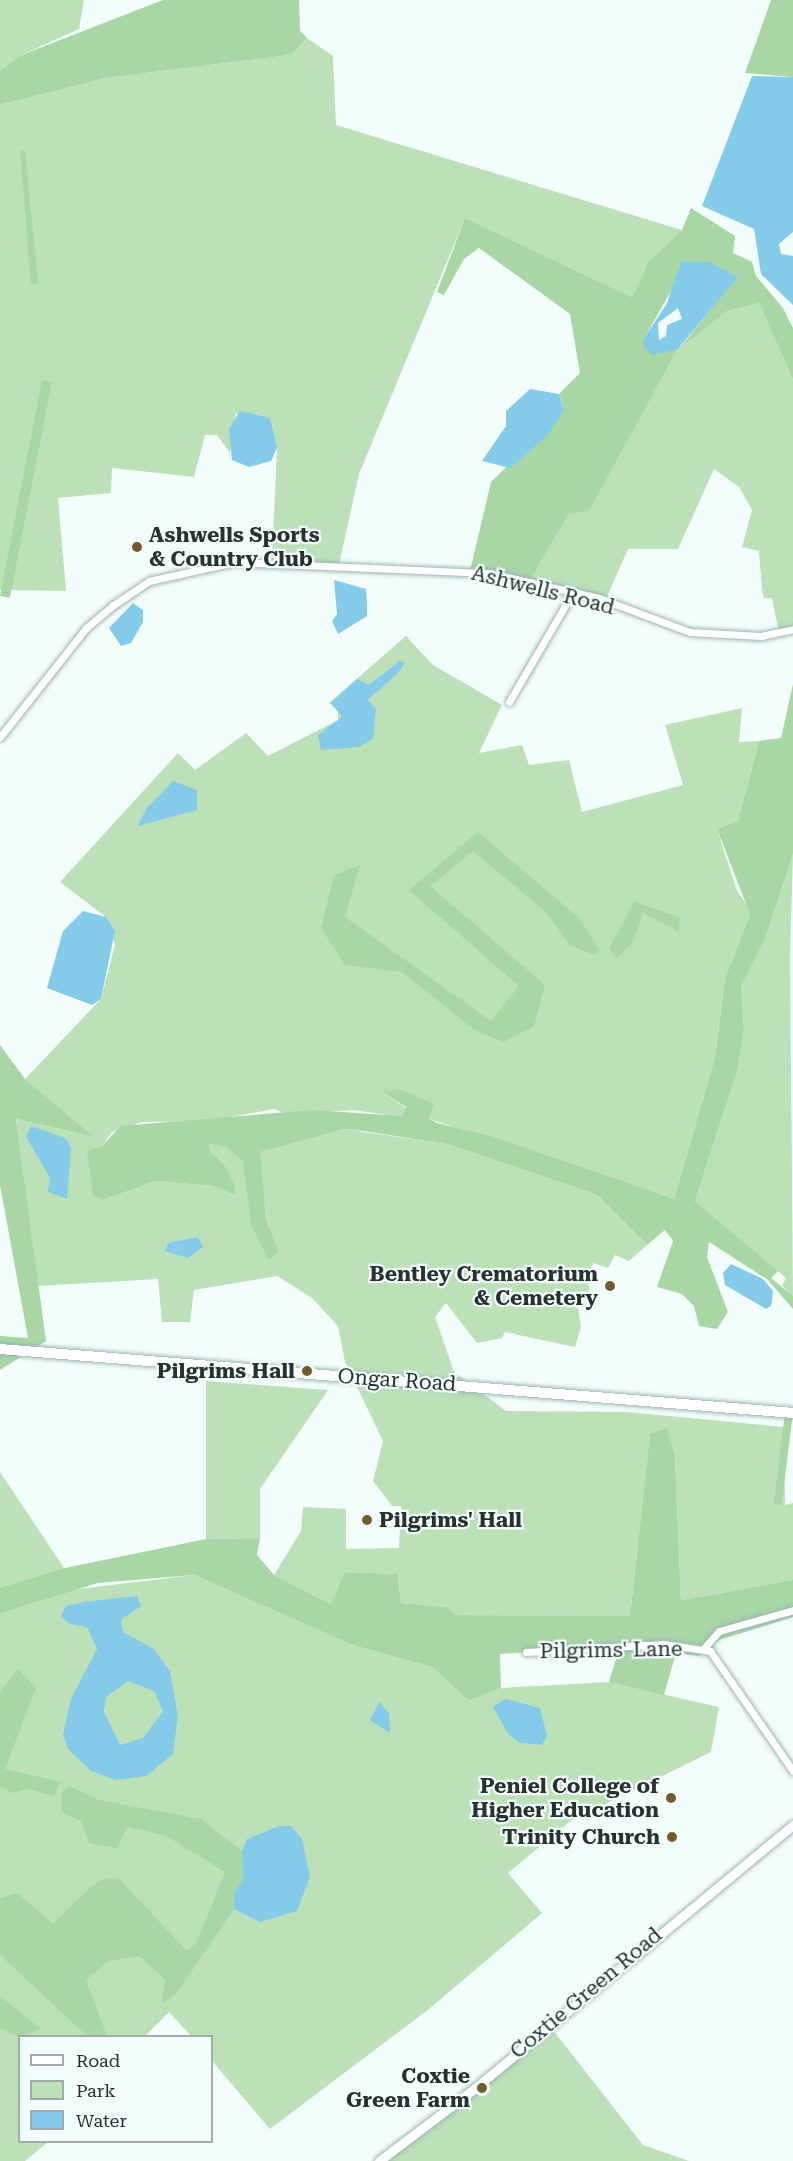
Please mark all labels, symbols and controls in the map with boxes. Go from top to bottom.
place label: Ashwells Sports & Country Club [149,522,319,572]
marker: Ashwells Sports & Country Club [130,540,144,554]
street label: Ashwells Road [469,560,617,620]
place label: Bentley Crematorium & Cemetery [369,1261,598,1311]
marker: Bentley Crematorium & Cemetery [603,1279,617,1293]
place label: Pilgrims Hall [157,1358,295,1384]
street label: Ongar Road [337,1363,457,1397]
marker: Pilgrims Hall [300,1364,314,1378]
place label: Pilgrims' Hall [379,1507,522,1533]
marker: Pilgrims' Hall [360,1513,374,1527]
street label: Pilgrims' Lane [539,1636,683,1664]
place label: Peniel College of Higher Education [471,1773,659,1823]
marker: Peniel College of Higher Education [664,1791,678,1805]
place label: Trinity Church [502,1824,660,1850]
marker: Trinity Church [665,1830,679,1844]
street label: Coxtie Green Road [505,1922,667,2064]
legend [18,2035,213,2143]
text: Road [76,2050,120,2071]
place label: Coxtie Green Farm [346,2063,470,2113]
text: Park [76,2080,116,2101]
marker: Coxtie Green Farm [475,2081,489,2095]
text: Water [76,2110,127,2131]

